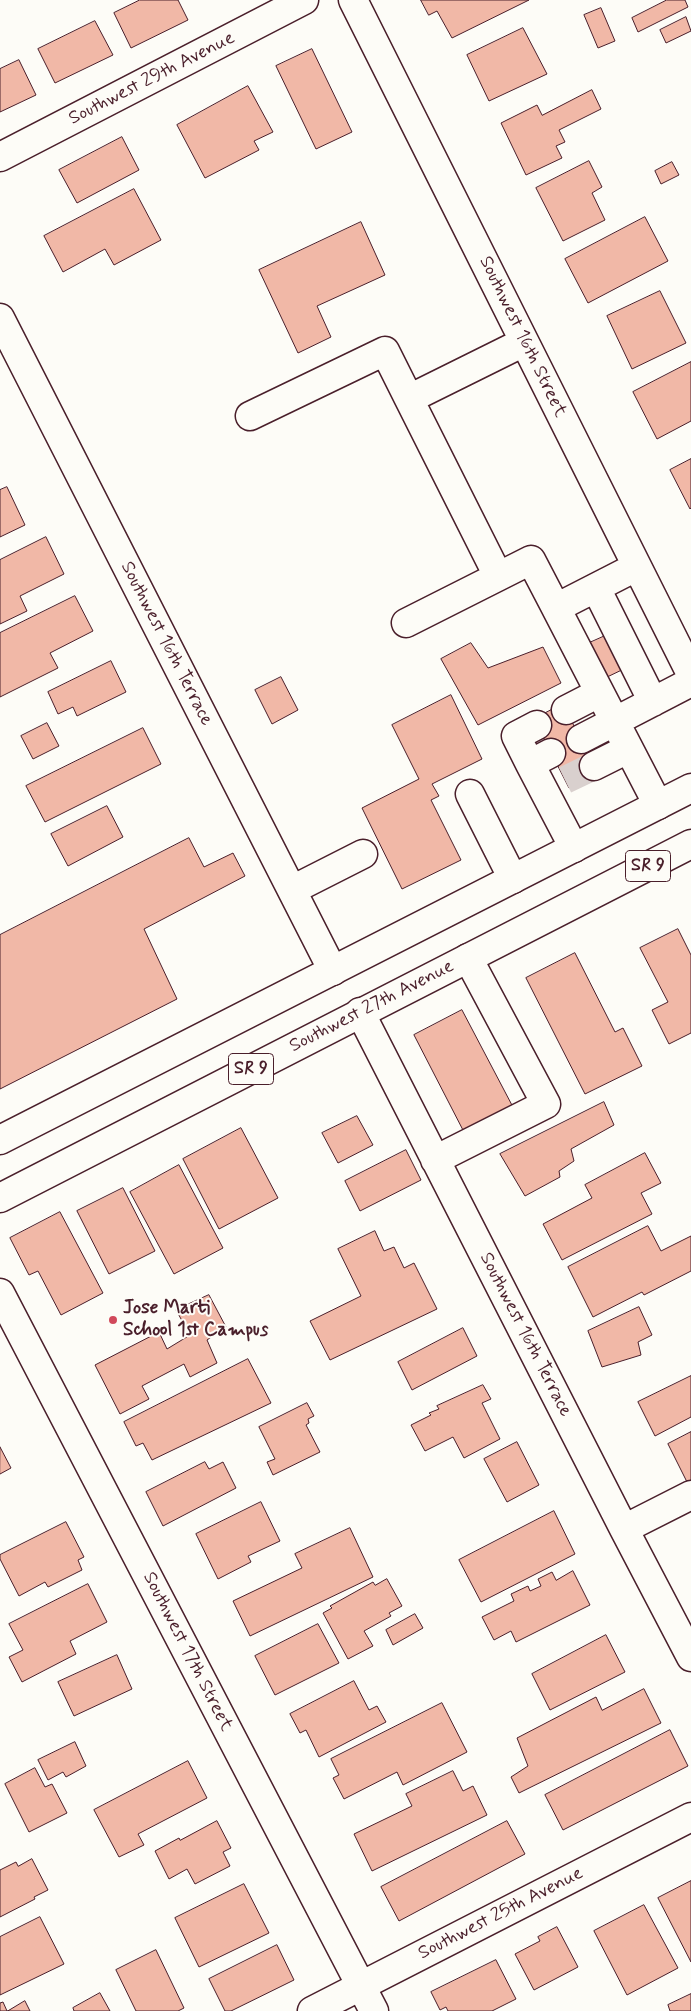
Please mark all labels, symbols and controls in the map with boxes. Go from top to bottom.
street label: Southwest 29th Avenue [65,27,239,131]
street label: Southwest 16th Street [473,253,571,421]
street label: Southwest 16th Terrace [115,558,217,730]
road number: SR 9 [626,850,670,881]
street label: Southwest 27th Avenue [286,956,458,1058]
road number: SR 9 [228,1054,274,1084]
street label: Southwest 16th Terrace [474,1249,576,1421]
place label: Jose Marti School 1st Campus [123,1298,268,1342]
marker: Jose Marti School 1st Campus [107,1314,119,1326]
street label: Southwest 17th Street [137,1569,237,1735]
street label: Southwest 25th Avenue [415,1862,587,1966]

